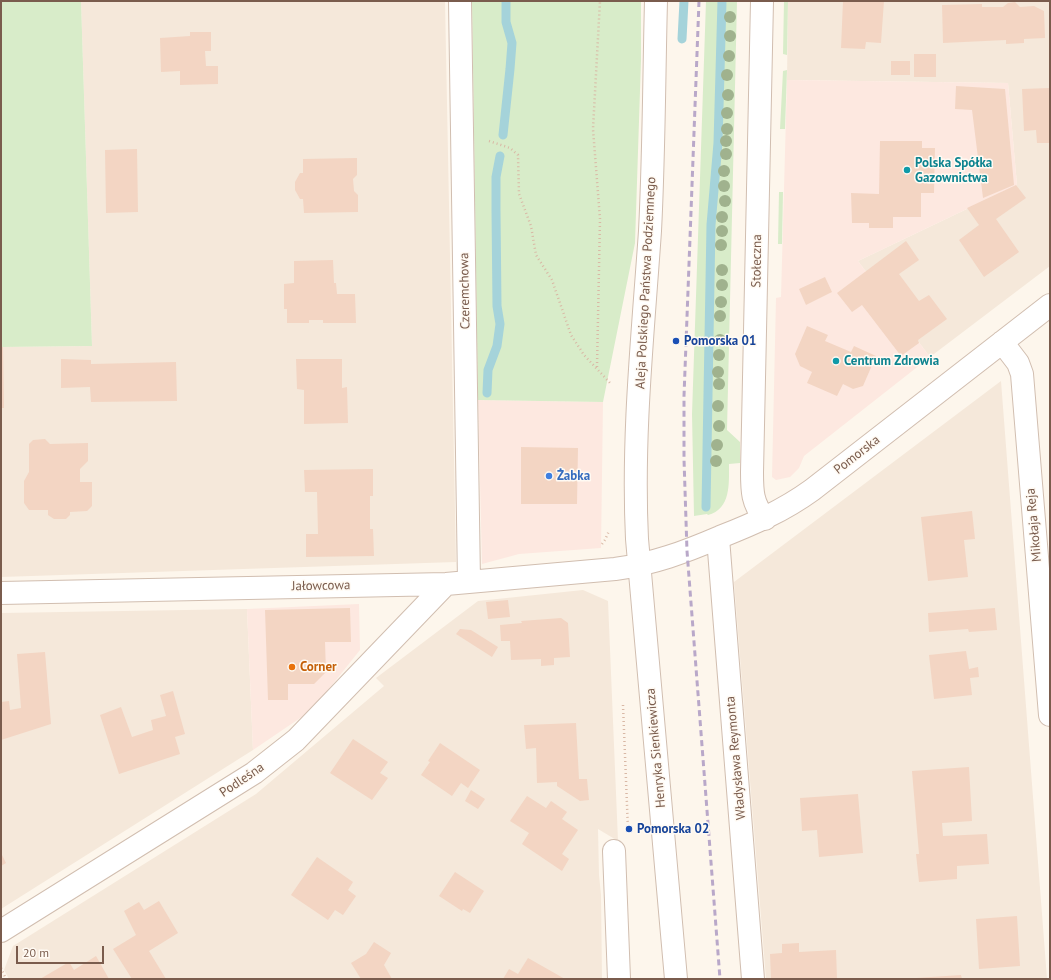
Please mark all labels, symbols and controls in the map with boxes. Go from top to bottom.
place label: Polska Spółka Gazownictwa [915,155,992,186]
marker: Polska Spółka Gazownictwa [902,165,912,175]
street label: Aleja Polskiego Państwa Podziemnego [633,176,659,390]
street label: Stołeczna [749,234,765,288]
street label: Czeremchowa [457,253,473,329]
place label: Pomorska 01 [684,333,756,349]
marker: Pomorska 01 [671,336,681,346]
place label: Centrum Zdrowia [844,353,939,369]
marker: Centrum Zdrowia [831,356,841,366]
street label: Pomorska [831,432,883,478]
place label: Żabka [557,468,590,484]
marker: Żabka [544,471,554,481]
street label: Mikołaja Reja [1023,487,1045,563]
street label: Jałowcowa [292,578,350,594]
place label: Corner [300,659,337,675]
marker: Corner [287,662,297,672]
street label: Henryka Sienkiewicza [643,687,669,809]
street label: Władysława Reymonta [723,695,749,821]
street label: Podleśna [217,759,267,801]
place label: Pomorska 02 [637,821,709,837]
marker: Pomorska 02 [624,824,634,834]
scale bar [18,938,106,964]
text: 20 m [23,945,49,960]

